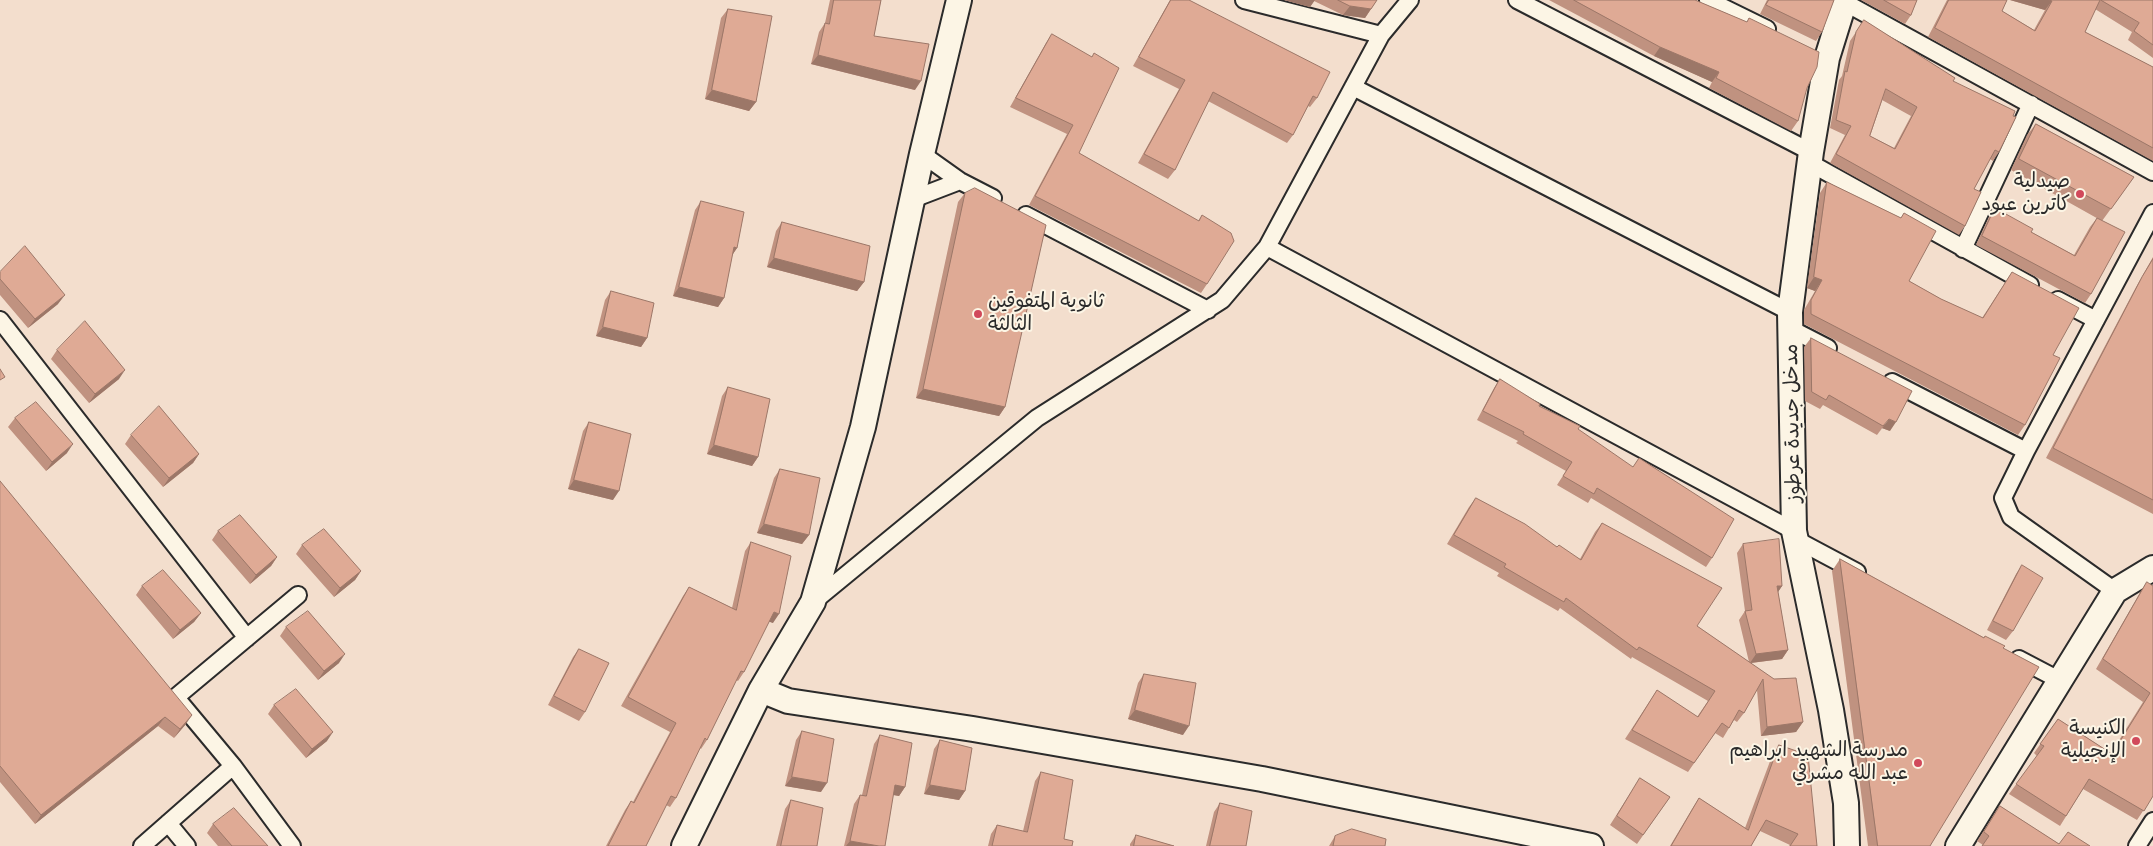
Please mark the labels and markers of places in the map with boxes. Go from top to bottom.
place label: صيدلية كاترين عبود [1981,170,2070,217]
marker: صيدلية كاترين عبود [2074,188,2086,200]
place label: ثانوية المتفوقين الثالثة [988,290,1104,337]
marker: ثانوية المتفوقين الثالثة [972,308,984,320]
place label: الكنيسة الإنجيلية [2061,717,2126,764]
marker: الكنيسة الإنجيلية [2130,735,2142,747]
place label: مدرسة الشهيد ابراهيم عبد الله مشرقي [1729,739,1908,786]
marker: مدرسة الشهيد ابراهيم عبد الله مشرقي [1912,757,1924,769]

